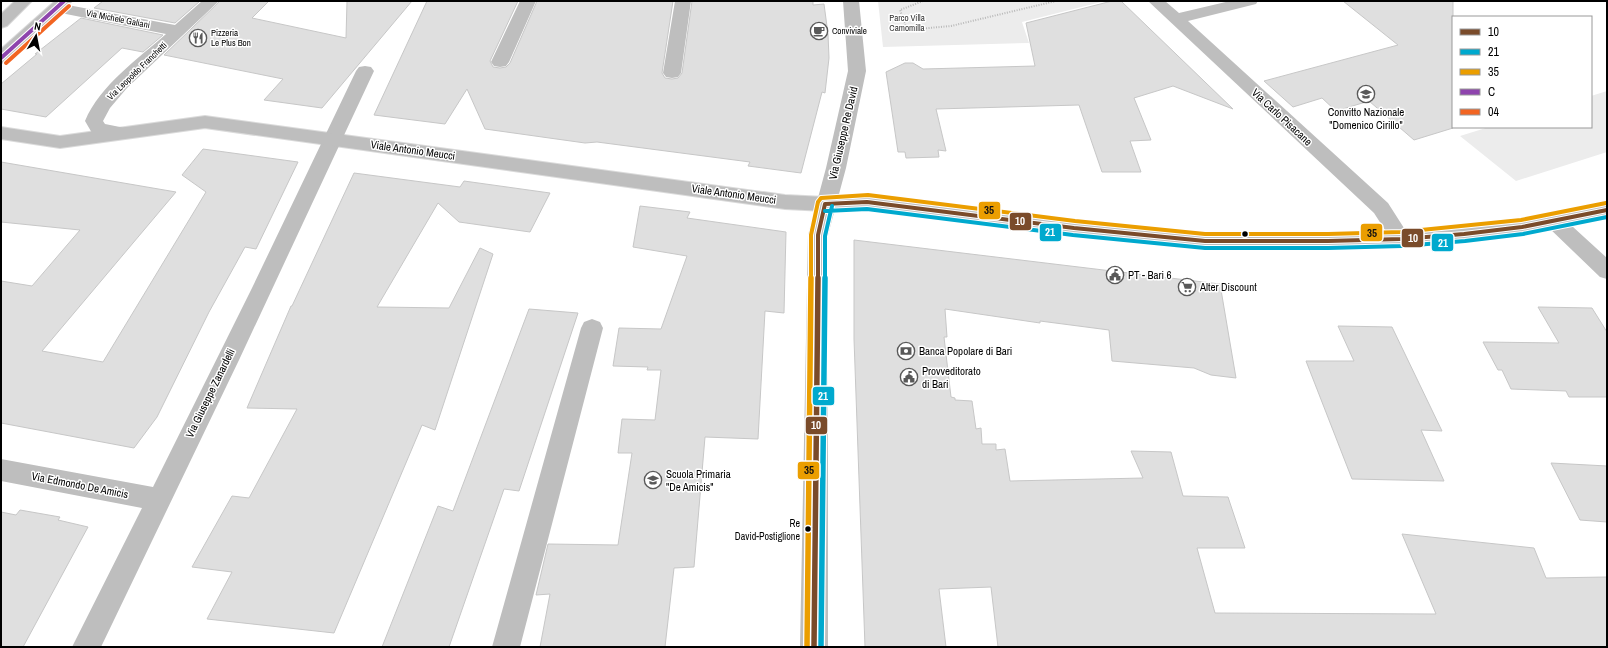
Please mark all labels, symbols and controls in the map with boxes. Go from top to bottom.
street label: Via Michele Galiani [85,7,151,31]
park label: Parco Villa Camomilla [889,12,925,34]
north arrow [16,16,56,56]
legend [1452,16,1592,128]
text: N [33,19,42,34]
cafe icon: Conviviale [809,21,829,41]
text: 10 [1488,24,1499,40]
place label: Conviviale [832,25,867,37]
place label: Pizzeria Le Plus Bon [211,27,251,49]
restaurant icon: Pizzeria Le Plus Bon [188,28,208,48]
street label: Via Leopoldo Franchetti [105,39,169,103]
text: 21 [1488,44,1499,60]
text: 35 [1488,64,1499,80]
school or university icon: Convitto Nazionale "Domenico Cirillo" [1356,84,1376,104]
text: C [1488,84,1495,100]
street label: Via Giuseppe Re David [825,85,861,181]
street label: Via Carlo Pisacane [1249,85,1315,149]
text: 04 [1488,104,1499,120]
place label: Convitto Nazionale "Domenico Cirillo" [1328,105,1404,132]
street label: Viale Antonio Meucci [370,137,456,163]
street label: Viale Antonio Meucci [691,181,777,207]
line badge: 35 [978,201,1001,220]
text: 35 [984,203,994,217]
line badge: 10 [1009,212,1032,231]
text: 10 [1015,214,1025,228]
line badge: 21 [1039,223,1062,242]
line badge: 35 [1360,223,1383,242]
text: 21 [1045,225,1055,239]
text: 35 [1367,226,1377,240]
line badge: 10 [1401,228,1424,248]
unlabelled marker [1240,229,1250,239]
text: 10 [1408,231,1418,245]
line badge: 21 [1431,233,1454,252]
text: 21 [1438,236,1448,250]
public building icon: PT - Bari 6 [1105,265,1125,285]
place label: PT - Bari 6 [1128,268,1171,282]
supermarket icon: Alter Discount [1177,277,1197,297]
place label: Alter Discount [1199,280,1257,294]
bank icon: Banca Popolare di Bari [896,341,916,361]
place label: Banca Popolare di Bari [919,344,1012,358]
street label: Via Giuseppe Zanardelli [182,346,238,440]
place label: Provveditorato di Bari [922,364,981,391]
public building icon: Provveditorato di Bari [899,367,919,387]
line badge: 21 [812,386,835,406]
text: 21 [818,389,828,403]
line badge: 10 [805,416,828,435]
text: 10 [811,418,821,432]
line badge: 35 [797,461,820,480]
text: 35 [804,463,814,477]
place label: Scuola Primaria "De Amicis" [666,467,731,494]
street label: Via Edmondo De Amicis [31,469,130,501]
school or university icon: Scuola Primaria "De Amicis" [643,470,663,490]
place label: Re David-Postiglione [735,517,800,543]
marker: Re David-Postiglione [803,524,813,534]

